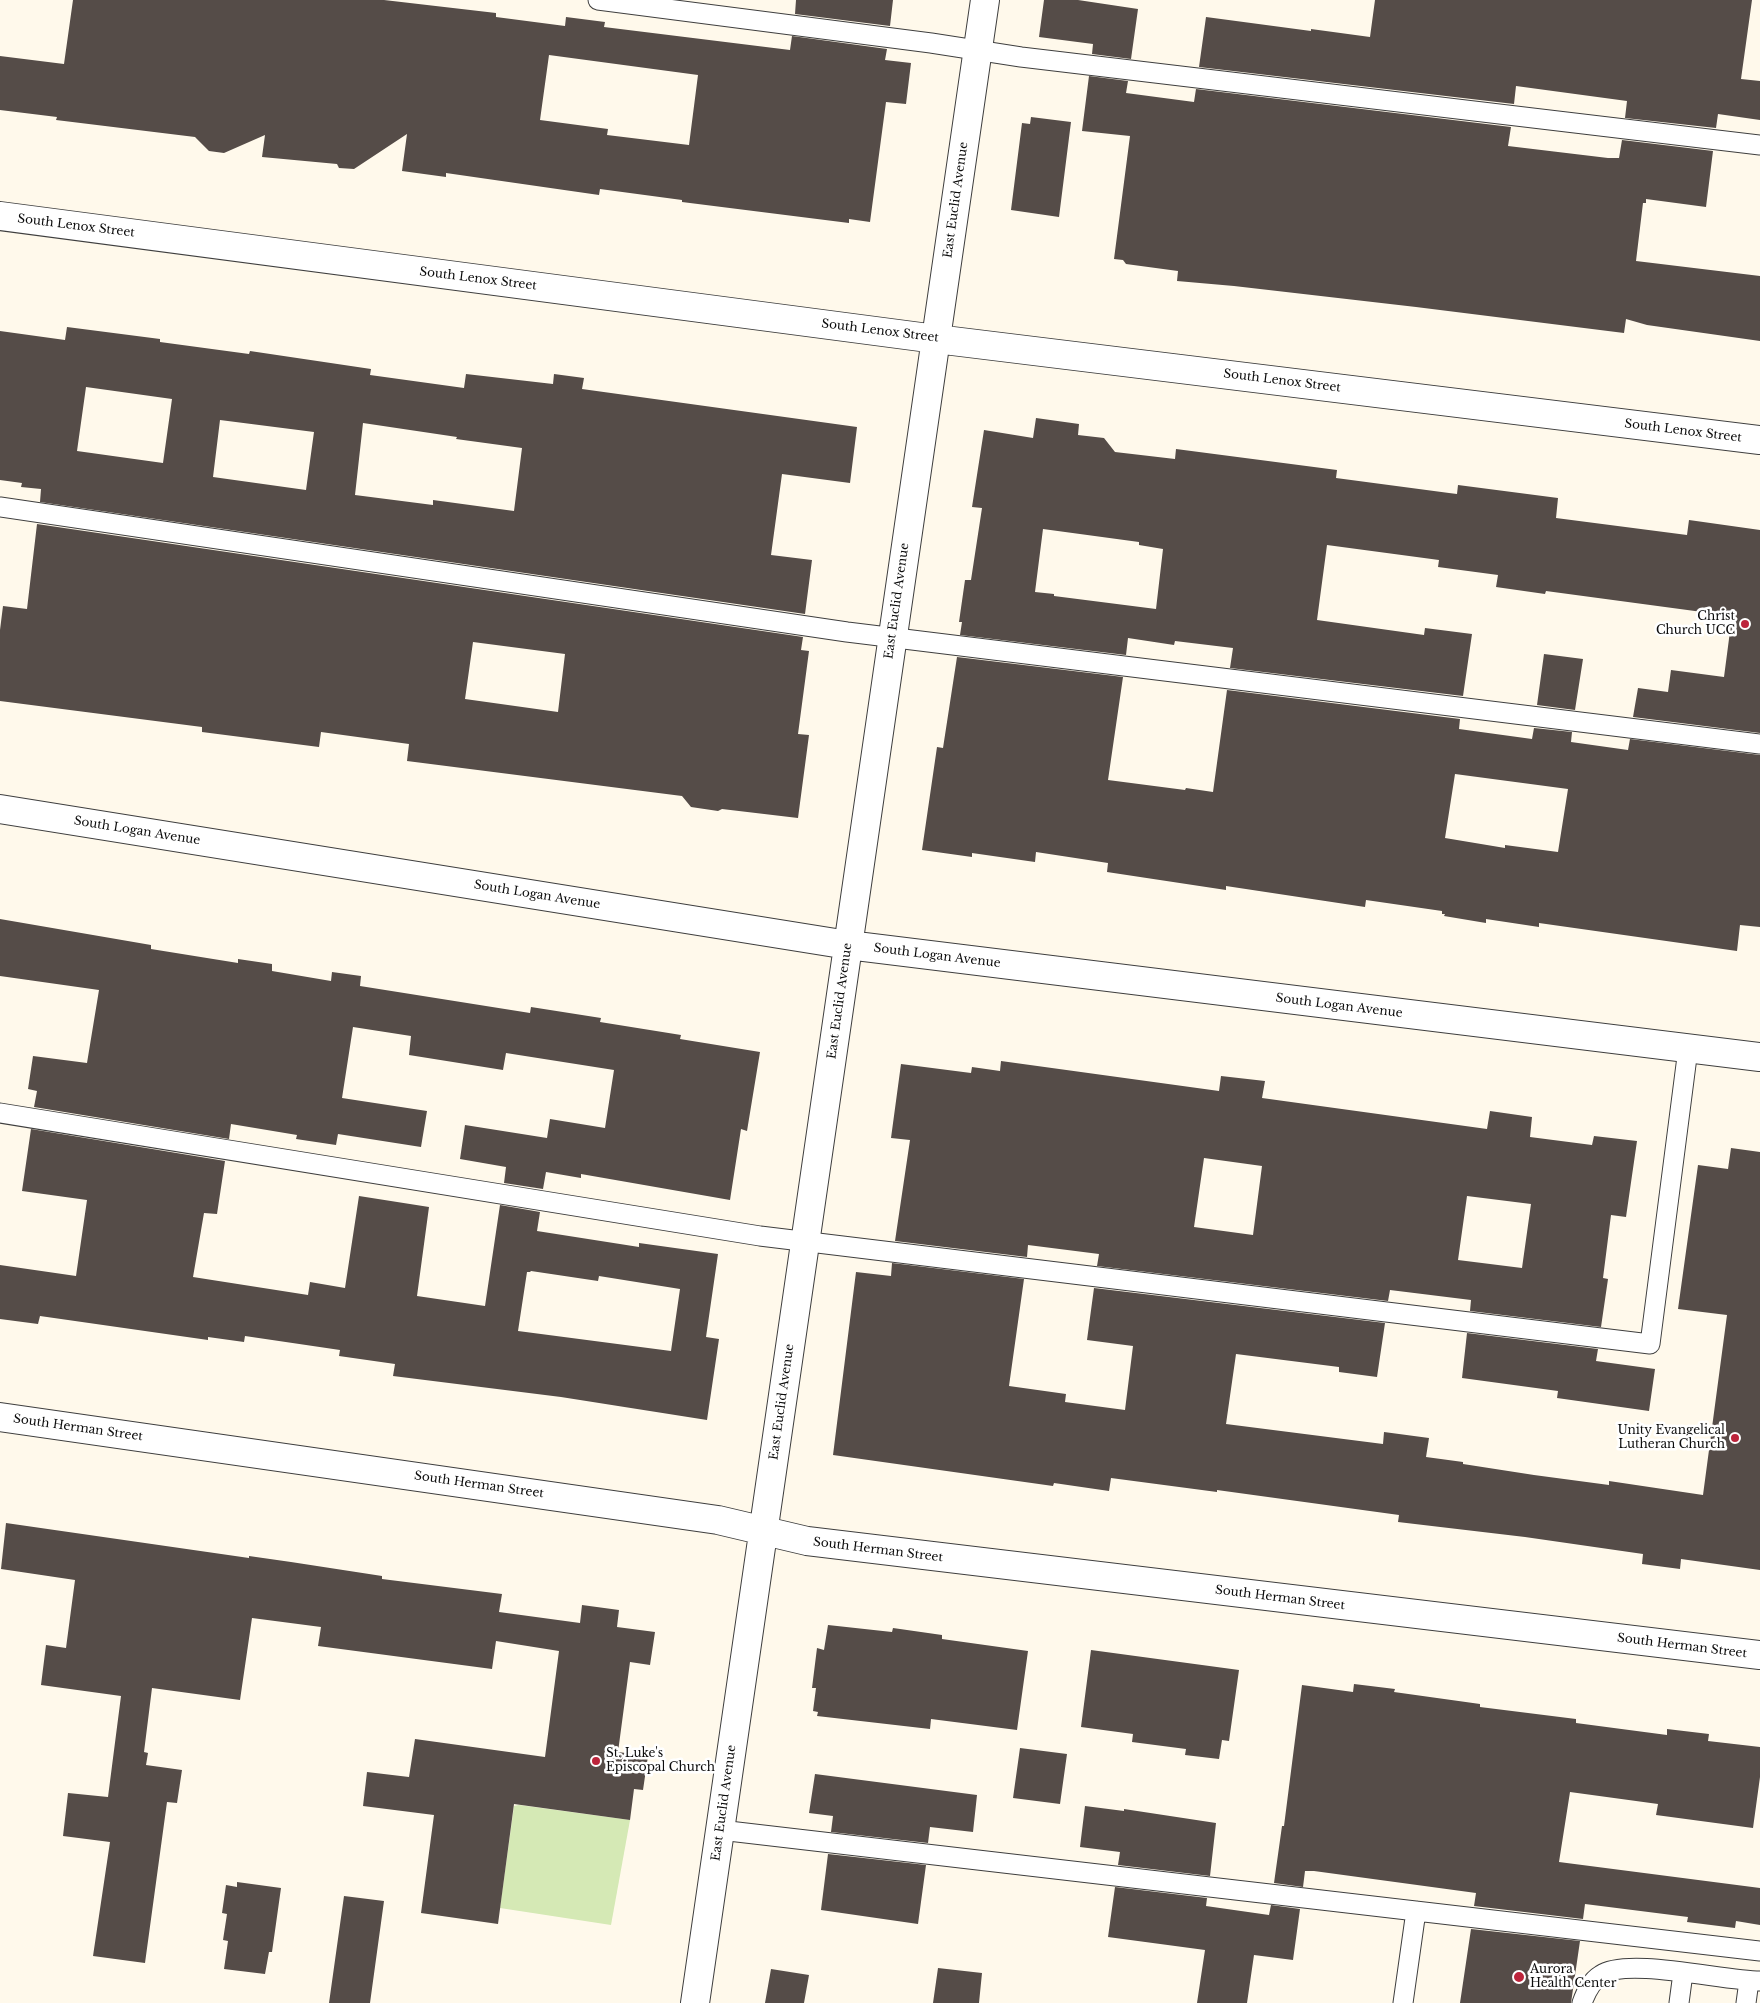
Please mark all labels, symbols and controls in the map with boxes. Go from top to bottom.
street label: East Euclid Avenue [941,141,971,259]
street label: South Lenox Street [16,212,136,240]
street label: South Lenox Street [418,265,538,293]
street label: South Lenox Street [820,317,940,345]
street label: South Lenox Street [1222,367,1342,395]
street label: South Lenox Street [1623,417,1743,445]
street label: East Euclid Avenue [882,542,912,660]
place label: Christ Church UCC [1656,610,1735,638]
marker: Christ Church UCC [1739,618,1751,630]
street label: South Logan Avenue [73,814,201,848]
street label: South Logan Avenue [473,878,601,912]
street label: South Logan Avenue [873,941,1001,971]
street label: East Euclid Avenue [825,942,855,1060]
street label: South Logan Avenue [1275,991,1403,1021]
street label: East Euclid Avenue [767,1343,797,1461]
street label: South Herman Street [12,1412,144,1444]
place label: Unity Evangelical Lutheran Church [1617,1424,1725,1452]
marker: Unity Evangelical Lutheran Church [1729,1432,1741,1444]
street label: South Herman Street [413,1469,545,1501]
street label: South Herman Street [812,1535,944,1565]
street label: South Herman Street [1214,1583,1346,1613]
street label: South Herman Street [1616,1631,1748,1661]
street label: East Euclid Avenue [709,1744,739,1862]
place label: St. Luke's Episcopal Church [606,1747,715,1775]
marker: St. Luke's Episcopal Church [590,1755,602,1767]
place label: Aurora Health Center [1530,1963,1616,1991]
marker: Aurora Health Center [1512,1970,1526,1984]

